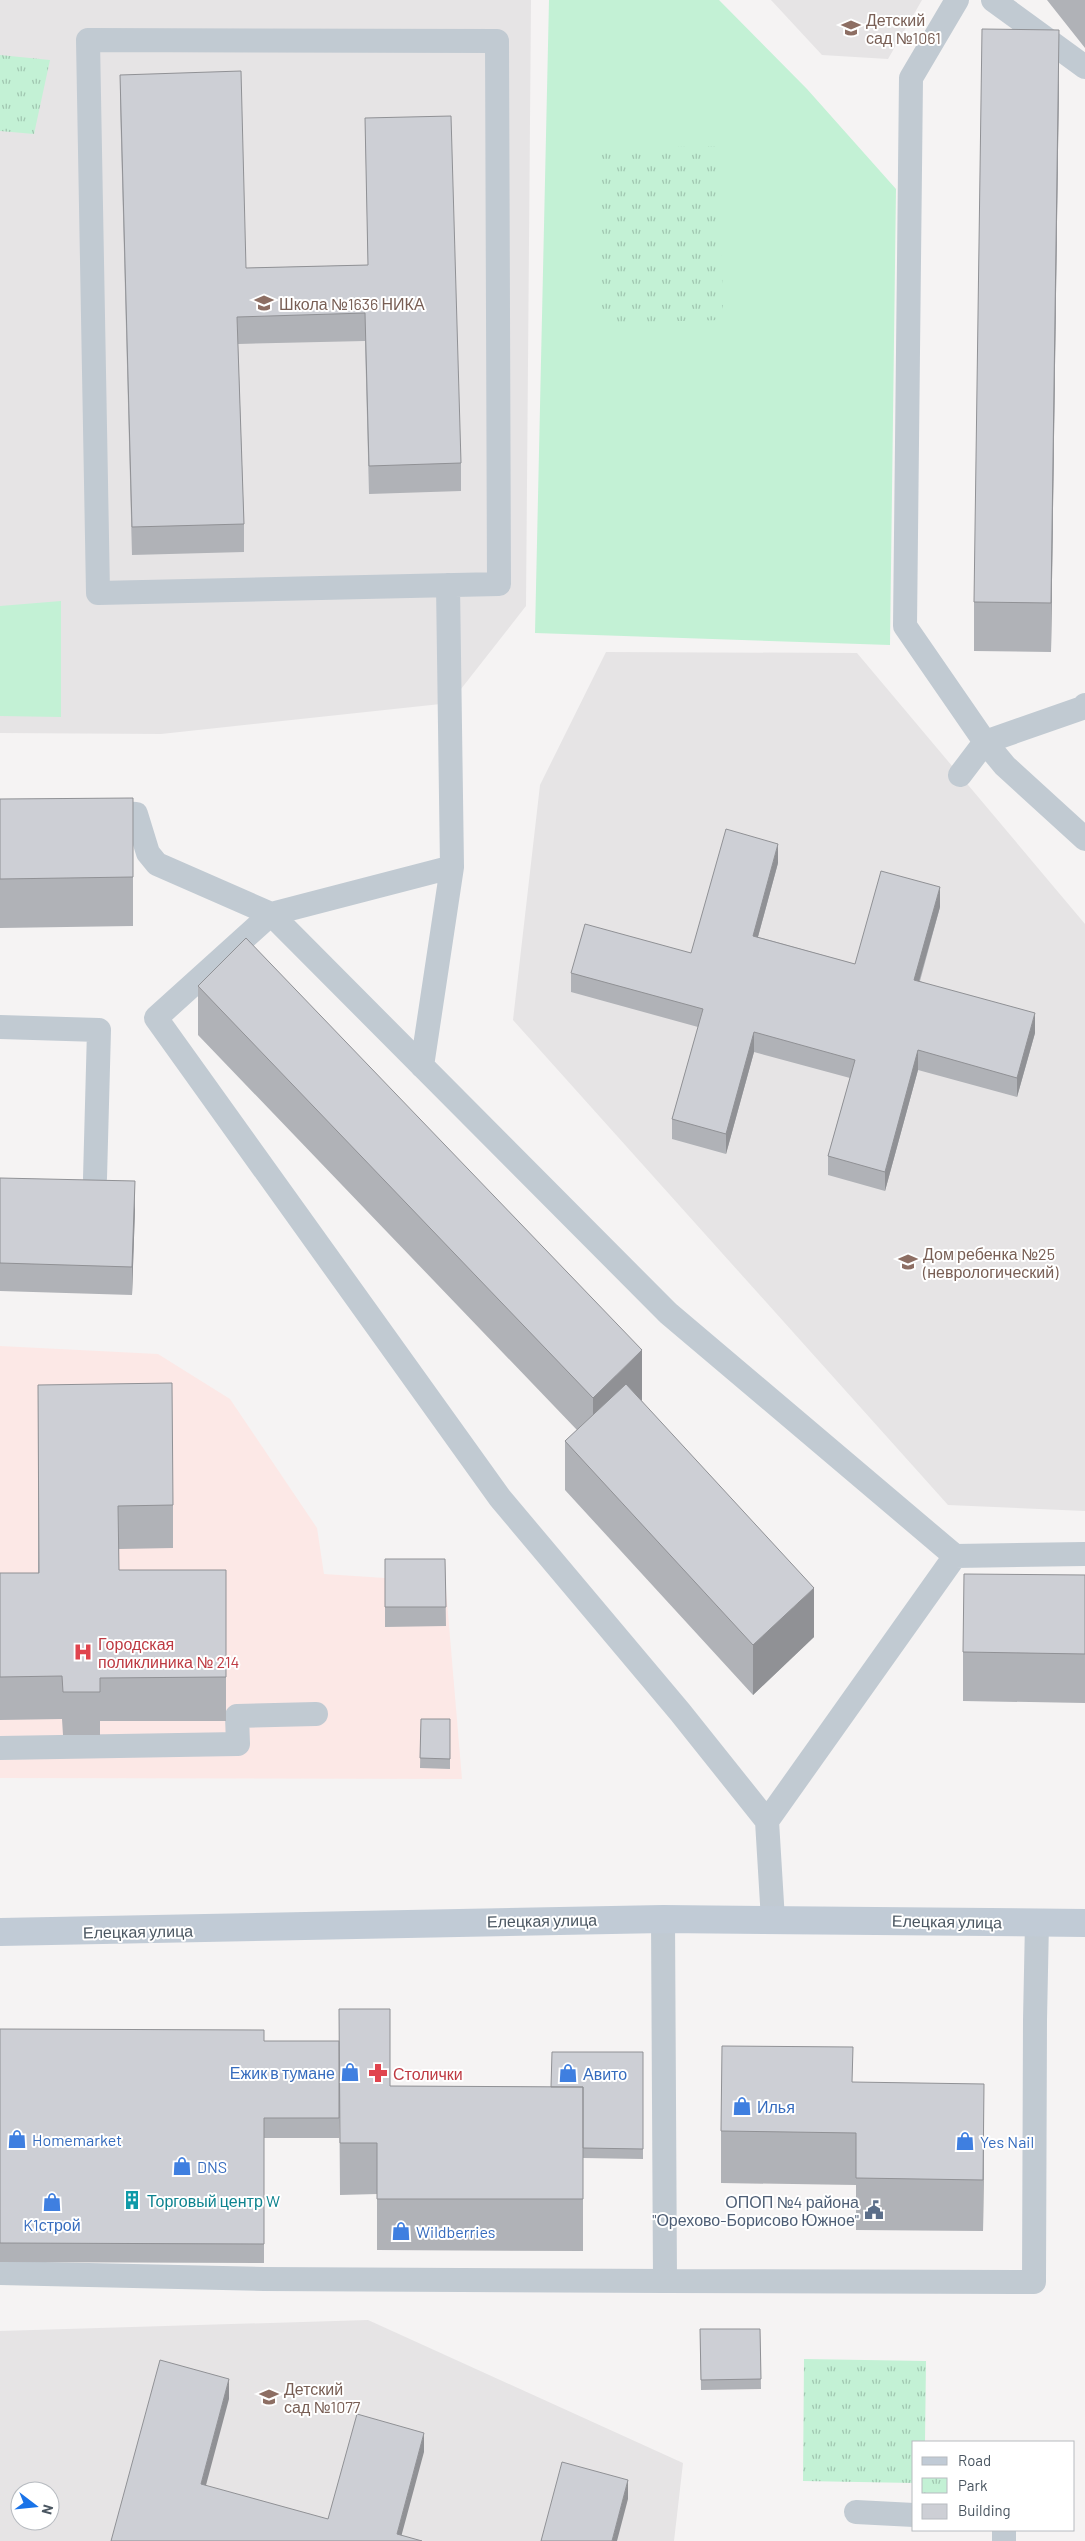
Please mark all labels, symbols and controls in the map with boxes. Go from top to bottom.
place label: Детский сад №1061 [866,10,941,47]
school or university icon: Детский сад №1061 [840,17,862,39]
school or university icon: Школа №1636 НИКА [253,292,275,314]
place label: Школа №1636 НИКА [279,294,425,313]
place label: Дом ребенка №25 (неврологический) [922,1244,1059,1281]
school or university icon: Дом ребенка №25 (неврологический) [897,1251,919,1273]
place label: Городская поликлиника № 214 [98,1634,239,1671]
hospital icon: Городская поликлиника № 214 [72,1641,94,1663]
street label: Елецкая улица [487,1910,597,1930]
street label: Елецкая улица [892,1911,1002,1931]
street label: Елецкая улица [83,1921,193,1941]
shop icon: Ежик в тумане [339,2061,361,2083]
pharmacy icon: Столички [367,2062,389,2084]
shop icon: Авито [557,2062,579,2084]
place label: Ежик в тумане [230,2063,335,2082]
place label: Столички [393,2064,463,2083]
place label: Авито [583,2064,627,2083]
shop icon: Илья [731,2095,753,2117]
place label: Илья [757,2097,795,2116]
shop icon: Homemarket [6,2128,28,2150]
place label: Homemarket [32,2130,122,2149]
shop icon: Yes Nail [954,2130,976,2152]
place label: Yes Nail [980,2132,1034,2151]
shop icon: DNS [171,2155,193,2177]
place label: DNS [197,2157,227,2176]
building icon: Торговый центр W [121,2189,143,2211]
shop icon: K1строй [41,2191,63,2213]
place label: Торговый центр W [147,2191,280,2210]
place label: ОПОП №4 района "Орехово-Борисово Южное" [652,2192,859,2229]
public building icon: ОПОП №4 района "Орехово-Борисово Южное" [863,2199,885,2221]
place label: K1строй [23,2215,81,2234]
shop icon: Wildberries [390,2220,412,2242]
place label: Wildberries [416,2222,496,2241]
place label: Детский сад №1077 [284,2379,361,2416]
school or university icon: Детский сад №1077 [258,2386,280,2408]
legend [912,2441,1075,2531]
text: Road [958,2451,991,2469]
text: Park [958,2476,988,2494]
north arrow [10,2481,60,2531]
text: Building [958,2501,1011,2519]
text: N [39,2503,57,2517]

